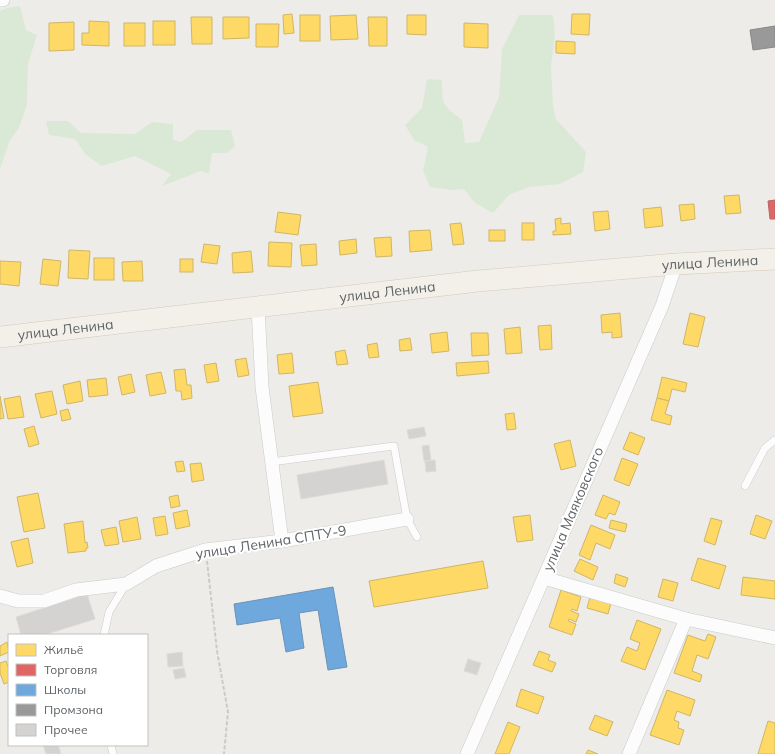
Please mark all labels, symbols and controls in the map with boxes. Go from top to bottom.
street label: улица Ленина [661,251,759,274]
street label: улица Ленина [338,277,436,306]
street label: улица Ленина [17,315,115,344]
street label: улица Маяковского [539,444,607,574]
street label: улица Ленина СПТУ-9 [194,521,348,563]
legend [8,634,148,746]
text: Жильё [44,642,84,657]
text: Торговля [44,662,97,677]
text: Школы [44,682,86,697]
text: Промзона [44,702,103,717]
text: Прочее [44,722,88,737]

